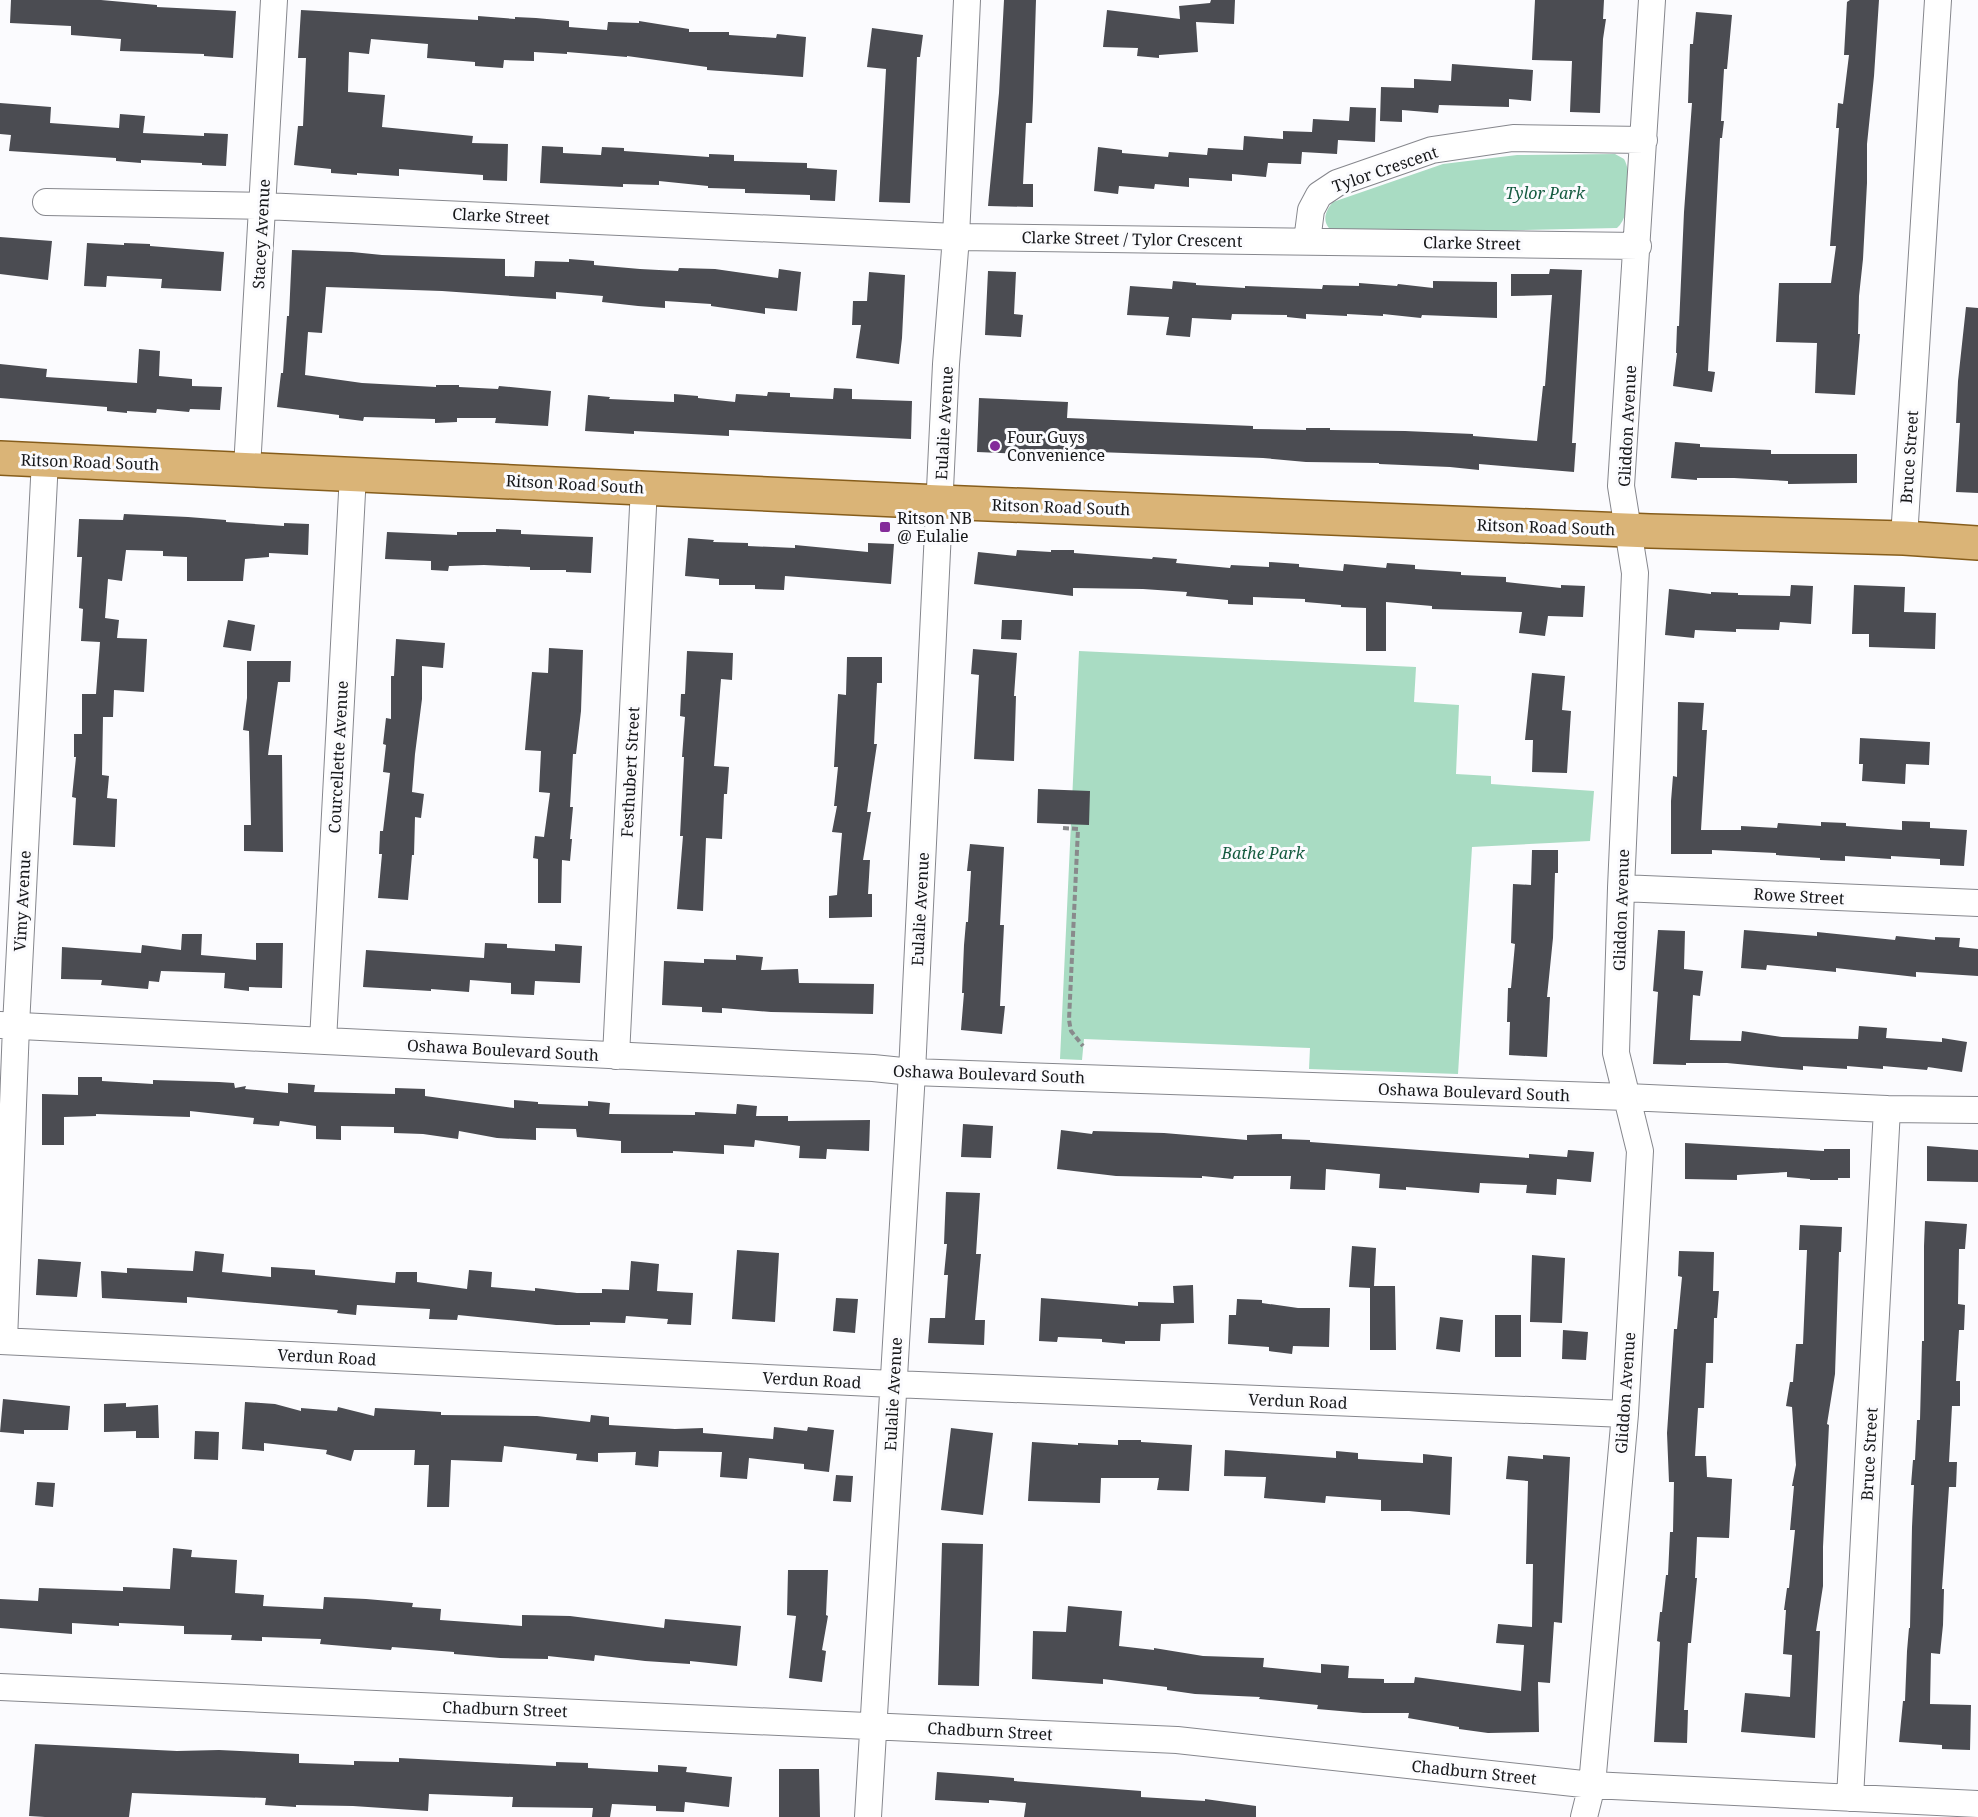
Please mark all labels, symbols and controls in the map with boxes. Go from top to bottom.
street label: Tylor Crescent [1329,141,1441,197]
street label: Stacey Avenue [247,178,275,290]
park label: Tylor Park [1505,182,1586,204]
street label: Clarke Street [452,202,551,230]
street label: Clarke Street / Tylor Crescent [1021,226,1243,252]
street label: Clarke Street [1423,231,1521,255]
street label: Gliddon Avenue [1613,364,1641,488]
street label: Eulalie Avenue [930,365,958,481]
street label: Bruce Street [1895,409,1923,504]
place label: Four Guys Convenience [1007,426,1105,466]
marker: Four Guys Convenience [988,439,1002,453]
street label: Ritson Road South [20,449,160,475]
street label: Ritson Road South [505,469,645,499]
street label: Ritson Road South [991,494,1131,520]
place label: Ritson NB @ Eulalie [897,507,972,547]
street label: Ritson Road South [1476,514,1616,540]
marker: Ritson NB @ Eulalie [878,520,892,534]
street label: Courcellette Avenue [323,680,353,834]
street label: Festhubert Street [616,706,644,838]
park label: Bathe Park [1220,842,1305,864]
street label: Gliddon Avenue [1608,849,1634,971]
street label: Vimy Avenue [8,850,36,952]
street label: Eulalie Avenue [906,851,934,967]
street label: Rowe Street [1753,883,1845,909]
street label: Oshawa Boulevard South [406,1034,600,1066]
street label: Oshawa Boulevard South [893,1060,1085,1088]
street label: Oshawa Boulevard South [1378,1078,1570,1106]
street label: Gliddon Avenue [1610,1331,1640,1455]
street label: Eulalie Avenue [879,1336,907,1452]
street label: Verdun Road [277,1343,377,1371]
street label: Verdun Road [762,1366,862,1394]
street label: Verdun Road [1248,1388,1348,1414]
street label: Bruce Street [1856,1406,1882,1501]
street label: Chadburn Street [442,1696,568,1722]
street label: Chadburn Street [927,1717,1054,1745]
street label: Chadburn Street [1410,1755,1538,1790]

